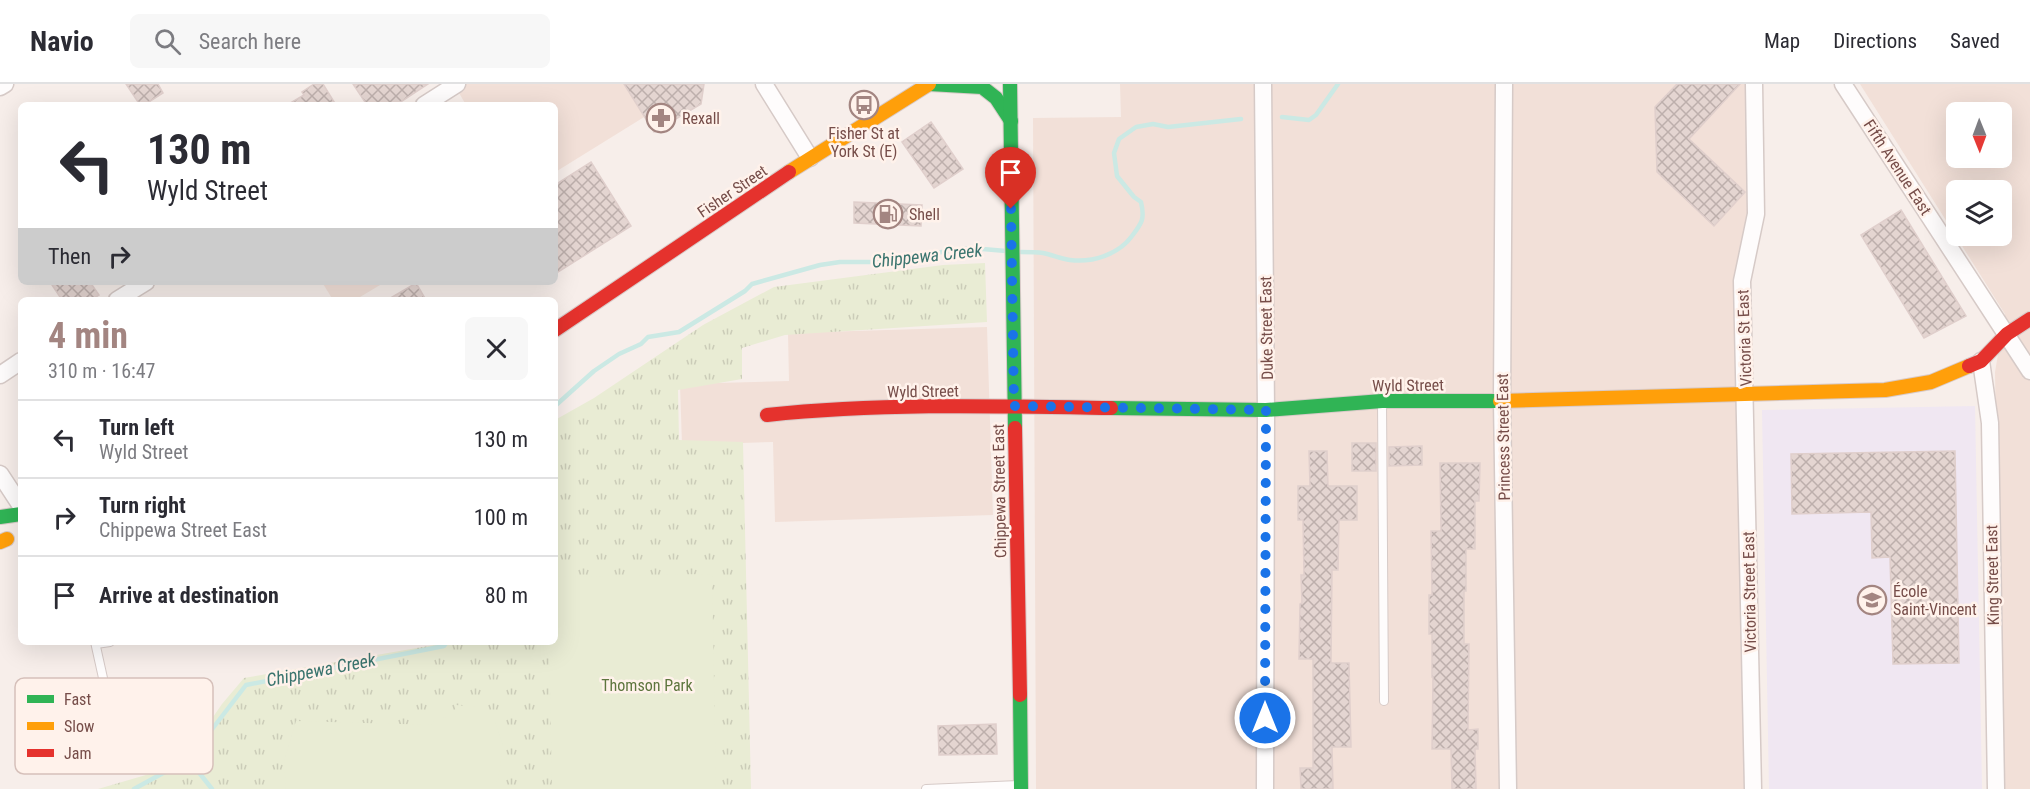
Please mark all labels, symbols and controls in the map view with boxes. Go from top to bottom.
search box [130,14,550,68]
text: Navio [30,25,94,58]
icon: search [151,25,184,58]
text: Search here [199,29,301,54]
text: Map [1764,29,1800,53]
text: Directions [1833,29,1917,53]
text: Saved [1950,29,2000,53]
bus stop icon: Fisher St at York St (E) [848,89,880,121]
pharmacy icon: Rexall [645,102,677,134]
north arrow [1946,102,2012,168]
map controls [1946,102,2012,246]
place label: Rexall [682,109,720,128]
street label: Fifth Avenue East [1860,116,1936,219]
place label: Fisher St at York St (E) [828,124,900,161]
text: 130 m [147,125,252,174]
icon: left [48,126,126,204]
pin [985,147,1036,209]
icon: arrive [994,156,1027,189]
street label: Fisher Street [694,161,771,222]
text: Wyld Street [147,175,268,207]
button: layers [1946,180,2012,246]
fuel station icon: Shell [872,198,904,230]
place label: Shell [909,205,940,224]
water label: Chippewa Creek [871,239,984,272]
icon: right [103,240,136,273]
text: Then [48,244,91,269]
street label: Duke Street East [1256,276,1277,380]
street label: Victoria St East [1733,289,1756,387]
text: 4 min [48,315,128,357]
button: close [465,317,528,380]
text: 310 m · 16:47 [48,359,155,383]
street label: Princess Street East [1493,373,1514,501]
street label: Wyld Street [1372,375,1444,396]
street label: Wyld Street [887,381,959,402]
text: Turn left [99,415,174,440]
icon: left [48,423,81,456]
street label: Chippewa Street East [989,423,1010,558]
text: 130 m [474,427,528,452]
text: Wyld Street [99,440,189,464]
text: Turn right [99,493,186,518]
icon: right [48,501,81,534]
text: 100 m [474,505,528,530]
text: Chippewa Street East [99,518,267,542]
street label: King Street East [1982,524,2003,625]
street label: Victoria Street East [1739,531,1760,653]
icon: arrive [48,579,81,612]
place label: École Saint-Vincent [1893,582,1977,619]
text: Arrive at destination [99,583,279,608]
text: 80 m [485,583,528,608]
school or university icon: École Saint-Vincent [1856,584,1888,616]
water label: Chippewa Creek [264,648,378,690]
park label: Thomson Park [601,676,693,695]
legend [15,678,213,774]
position arrow [1233,686,1297,750]
text: Fast [64,690,91,709]
text: Slow [64,717,94,736]
text: Jam [64,744,91,763]

